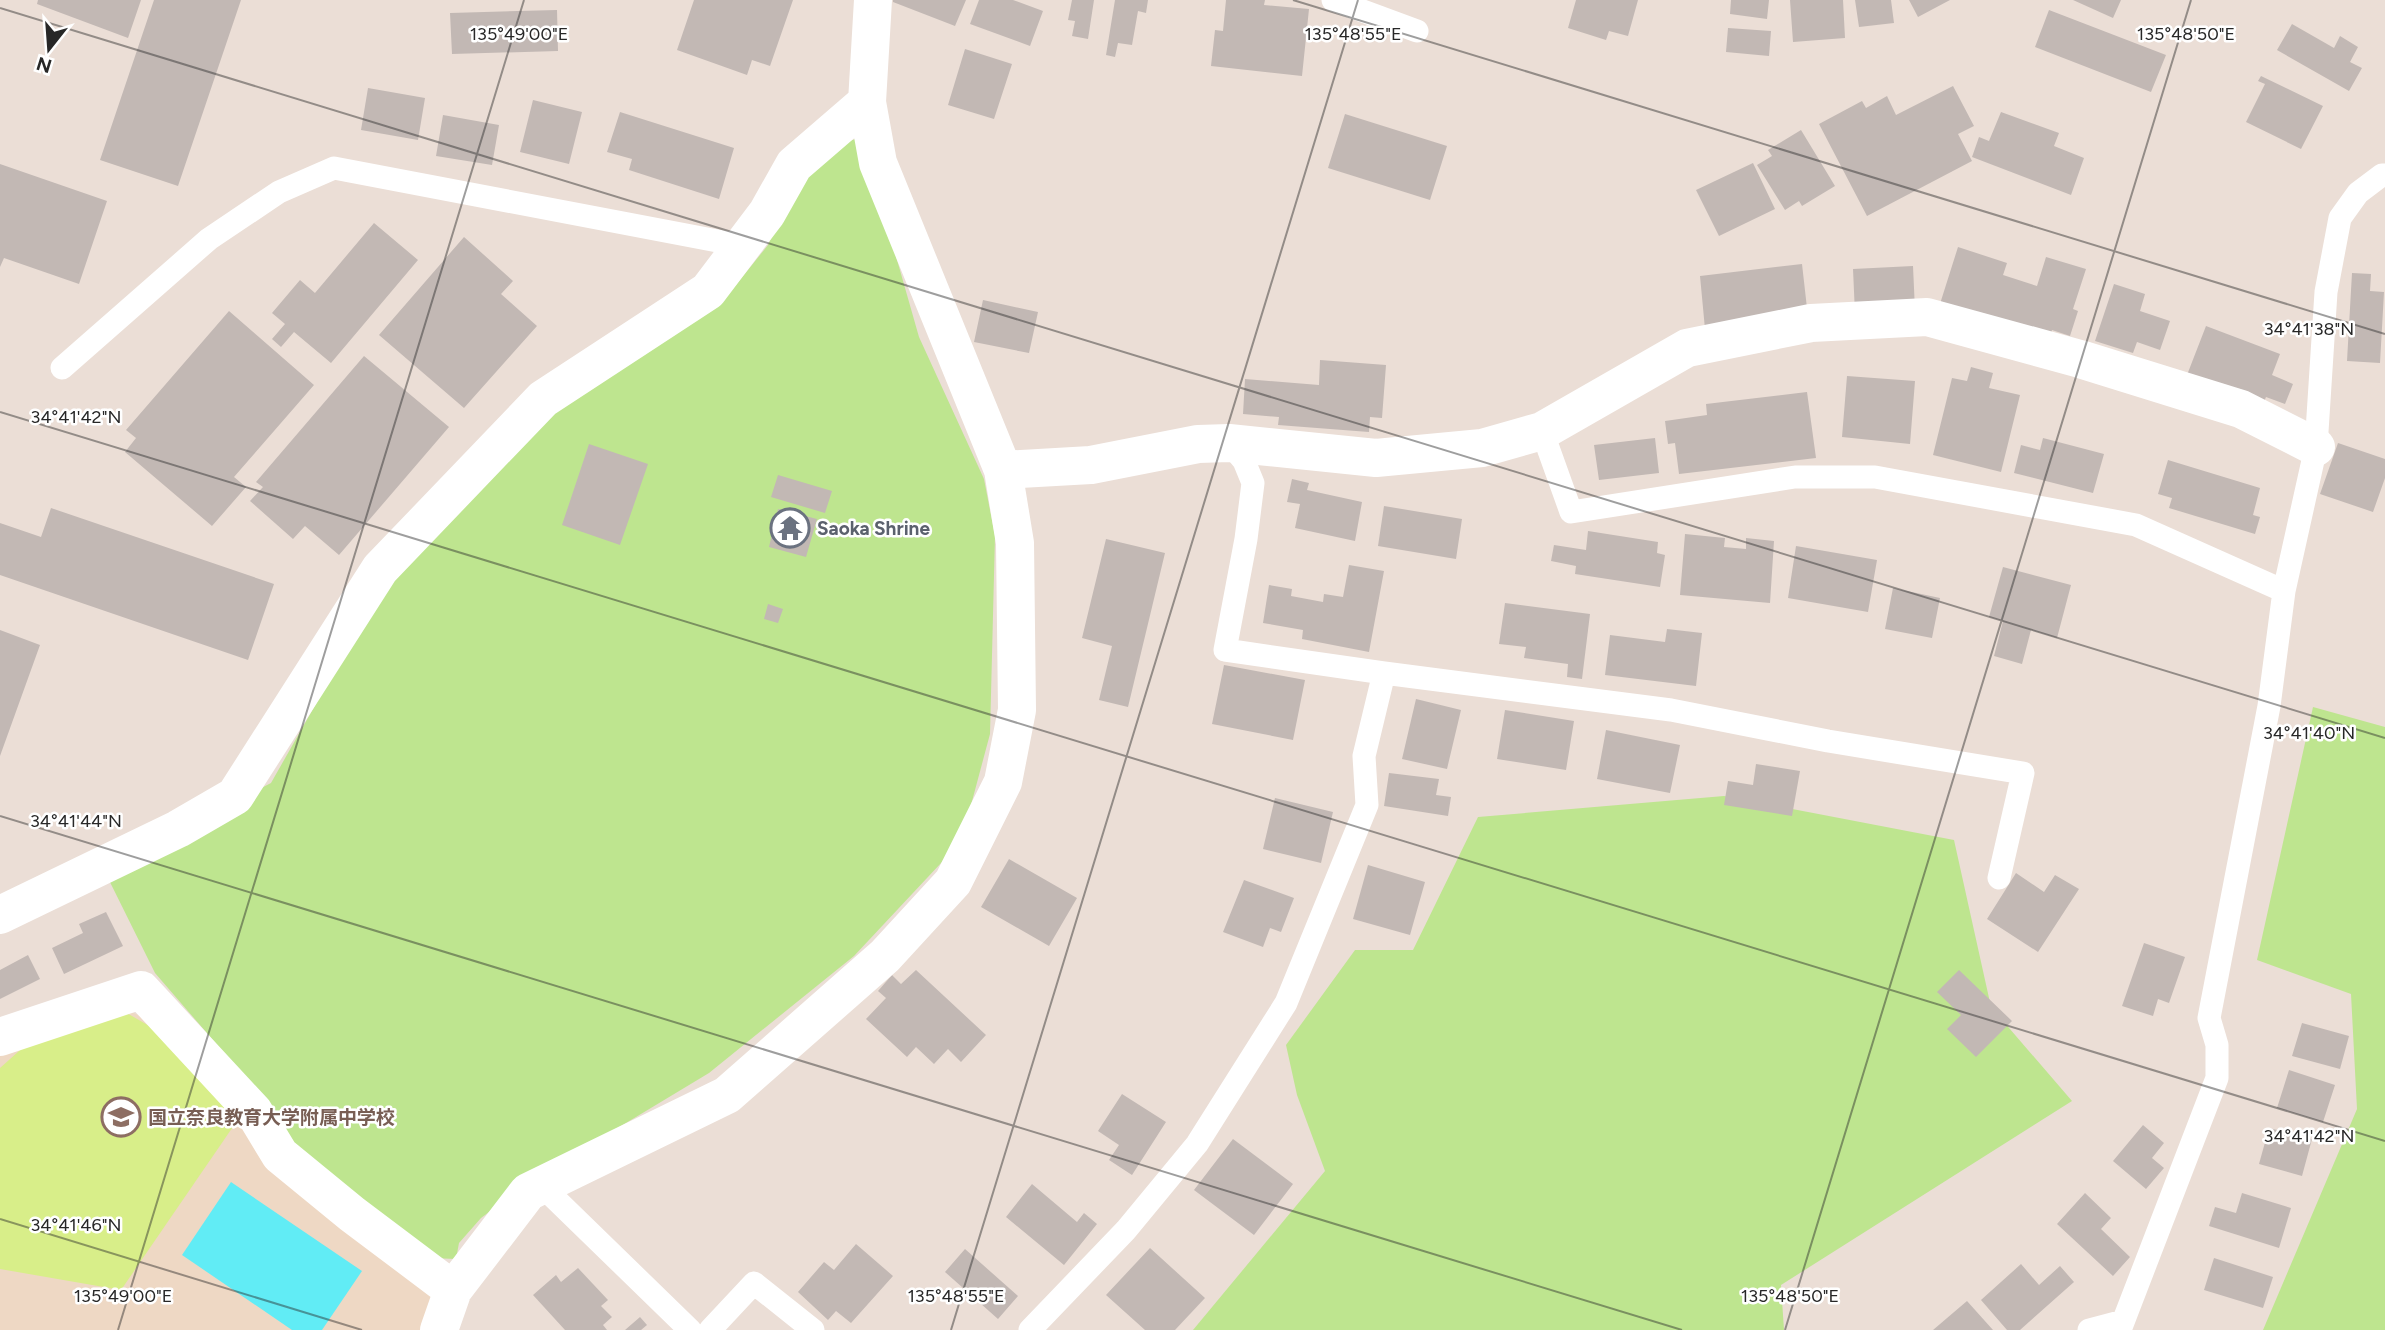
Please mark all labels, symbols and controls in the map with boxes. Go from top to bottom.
north arrow [14,14,84,84]
text: 135°49'00"E [470,23,568,45]
text: 135°48'55"E [1304,23,1402,45]
text: 135°48'50"E [2137,23,2235,45]
text: N [34,52,55,78]
text: 34°41'38"N [2264,318,2354,340]
text: 34°41'42"N [31,406,121,428]
temple icon: Saoka Shrine [769,507,811,549]
place label: Saoka Shrine [817,517,930,540]
text: 34°41'40"N [2263,722,2355,744]
text: 34°41'44"N [30,810,122,832]
school or university icon: 国立奈良教育大学附属中学校 [100,1096,142,1138]
place label: 国立奈良教育大学附属中学校 [148,1106,395,1129]
text: 34°41'42"N [2264,1125,2354,1147]
text: 34°41'46"N [31,1214,121,1236]
text: 135°49'00"E [74,1285,172,1307]
text: 135°48'55"E [907,1285,1005,1307]
text: 135°48'50"E [1741,1285,1839,1307]

